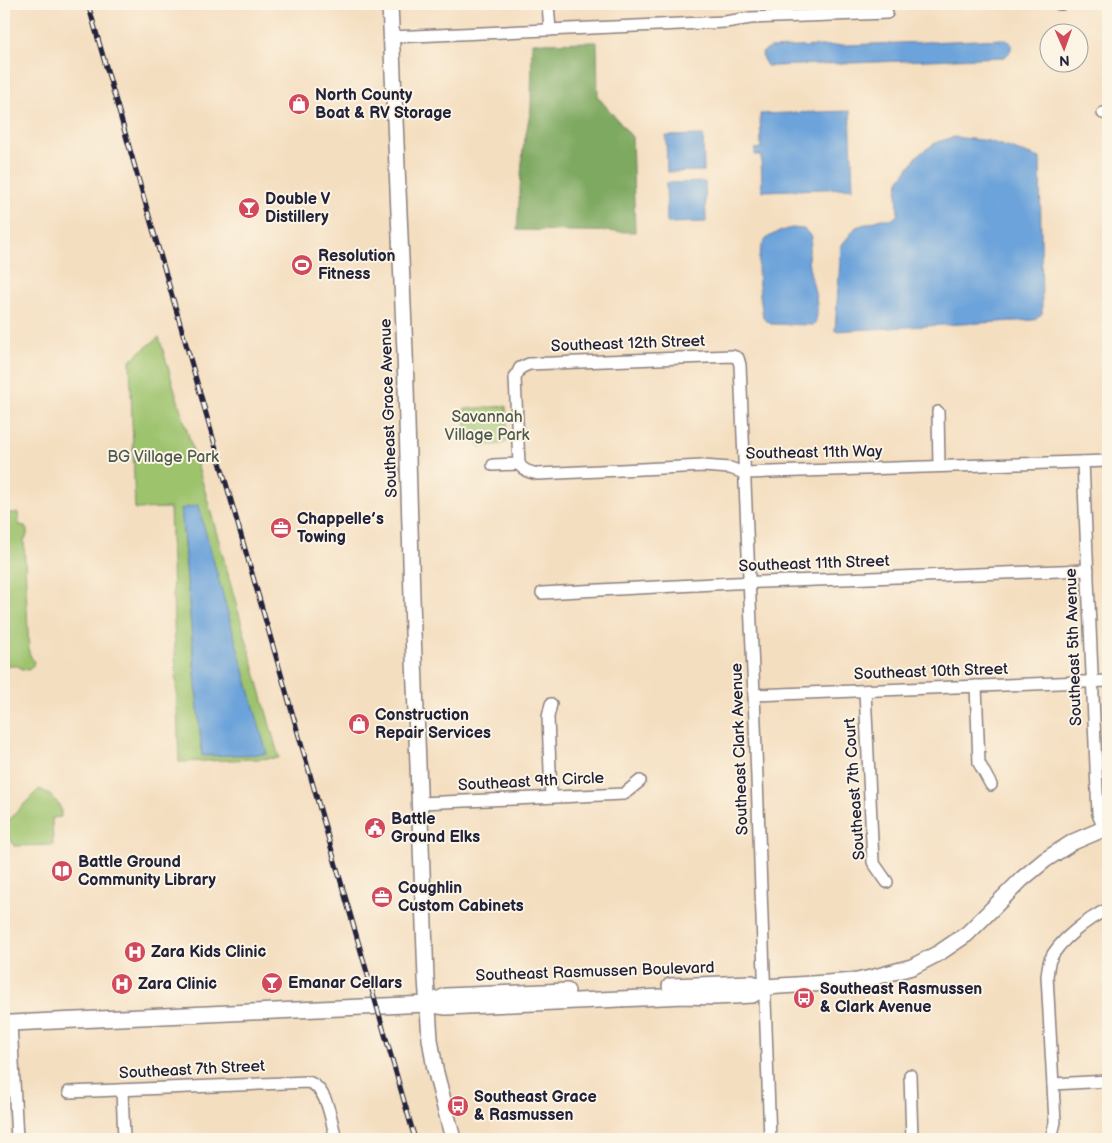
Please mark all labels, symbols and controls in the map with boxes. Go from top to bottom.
north arrow [1040,22,1090,72]
text: N [1059,52,1070,69]
place label: North County Boat & RV Storage [315,86,451,123]
shop icon: North County Boat & RV Storage [287,92,311,116]
place label: Double V Distillery [265,190,330,227]
bar icon: Double V Distillery [237,196,261,220]
place label: Resolution Fitness [318,247,396,284]
sports icon: Resolution Fitness [290,253,314,277]
street label: Southeast Grace Avenue [376,317,402,498]
street label: Southeast 12th Street [551,332,706,356]
park label: Savannah Village Park [445,408,530,445]
street label: Southeast 11th Way [745,442,883,464]
park label: BG Village Park [107,448,219,467]
place label: Chappelle’s Towing [297,510,384,547]
office icon: Chappelle’s Towing [269,516,293,540]
street label: Southeast 11th Street [738,552,890,576]
street label: Southeast 5th Avenue [1062,567,1086,726]
street label: Southeast 10th Street [854,660,1009,684]
street label: Southeast Clark Avenue [727,662,753,836]
place label: Construction Repair Services [375,706,491,743]
shop icon: Construction Repair Services [347,712,371,736]
street label: Southeast 7th Court [841,717,869,861]
street label: Southeast 9th Circle [457,769,605,795]
place label: Battle Ground Elks [391,810,480,847]
public building icon: Battle Ground Elks [363,816,387,840]
place label: Battle Ground Community Library [78,853,216,890]
library icon: Battle Ground Community Library [50,859,74,883]
place label: Coughlin Custom Cabinets [398,879,524,916]
office icon: Coughlin Custom Cabinets [370,885,394,909]
hospital icon: Zara Kids Clinic [123,940,147,964]
place label: Zara Kids Clinic [151,943,266,962]
street label: Southeast Rasmussen Boulevard [475,958,715,986]
bar icon: Emanar Cellars [260,971,284,995]
hospital icon: Zara Clinic [110,972,134,996]
place label: Emanar Cellars [288,974,402,993]
place label: Zara Clinic [138,975,217,994]
place label: Southeast Rasmussen & Clark Avenue [820,980,982,1017]
bus stop icon: Southeast Rasmussen & Clark Avenue [792,986,816,1010]
street label: Southeast 7th Street [119,1057,266,1083]
place label: Southeast Grace & Rasmussen [474,1088,597,1125]
bus stop icon: Southeast Grace & Rasmussen [446,1094,470,1118]

